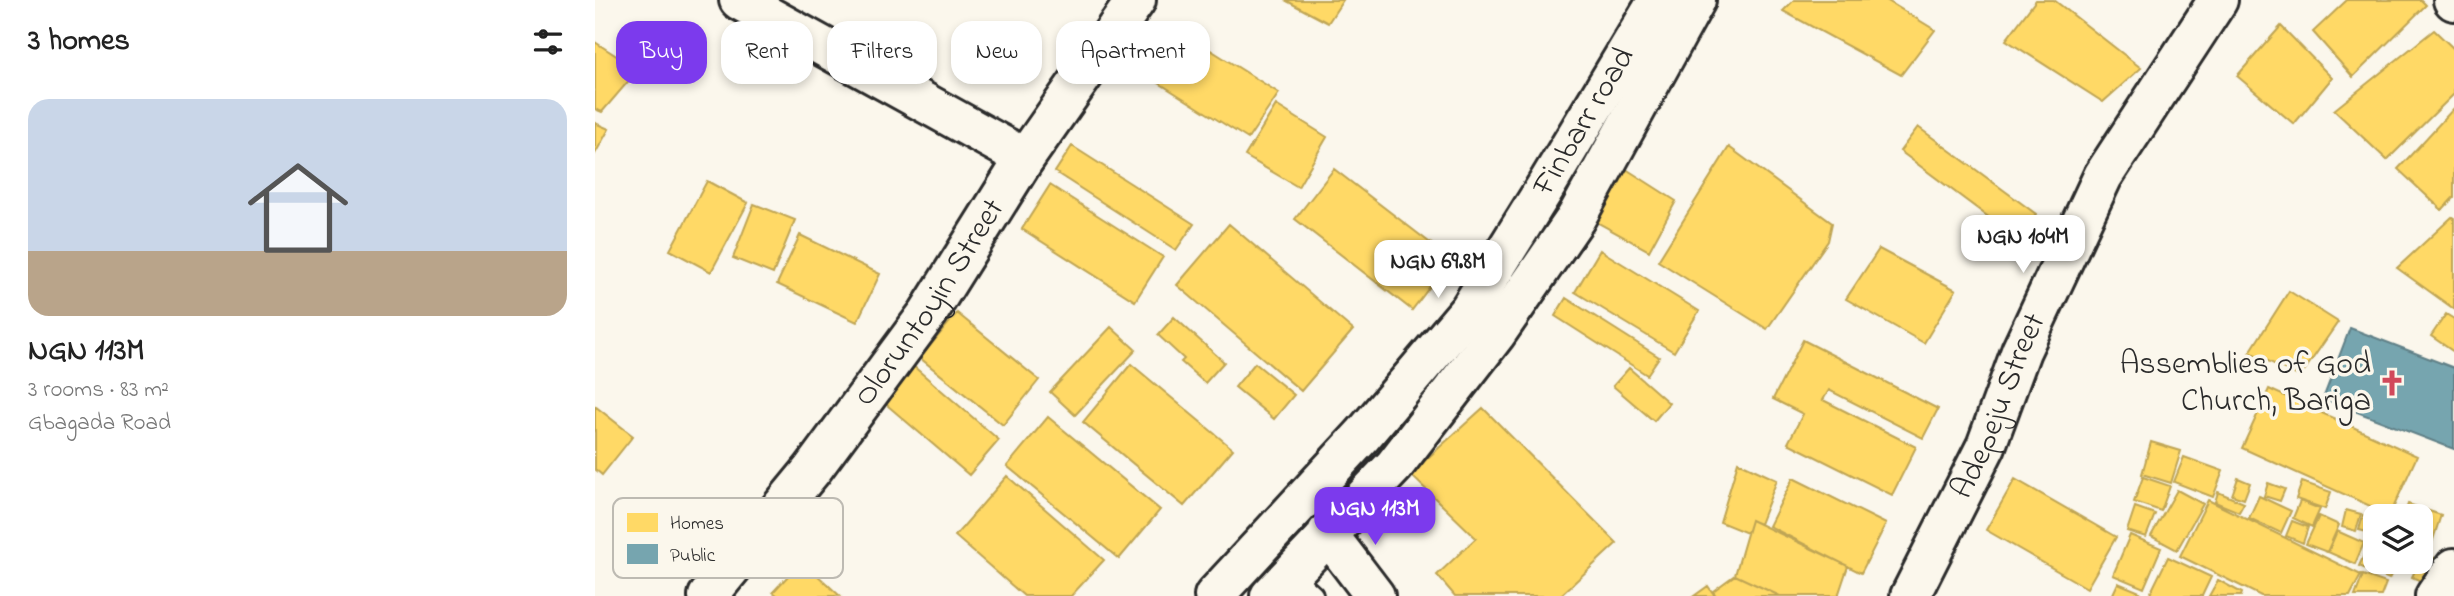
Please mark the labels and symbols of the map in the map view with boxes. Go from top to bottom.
street label: Finbarr road [1521,39,1648,206]
street label: Oloruntoyin Street [843,190,1017,417]
pin: NGN 104M [1951,216,2095,275]
pin: NGN 69.8M [1358,240,1518,300]
street label: Adepeju Street [1939,305,2059,507]
place label: Assemblies of God Church, Bariga [2120,342,2371,426]
church icon: Assemblies of God Church, Bariga [2377,368,2407,398]
pin: NGN 113M [1303,488,1447,547]
legend [613,498,843,578]
text: Homes [670,511,724,538]
text: Public [670,543,716,570]

